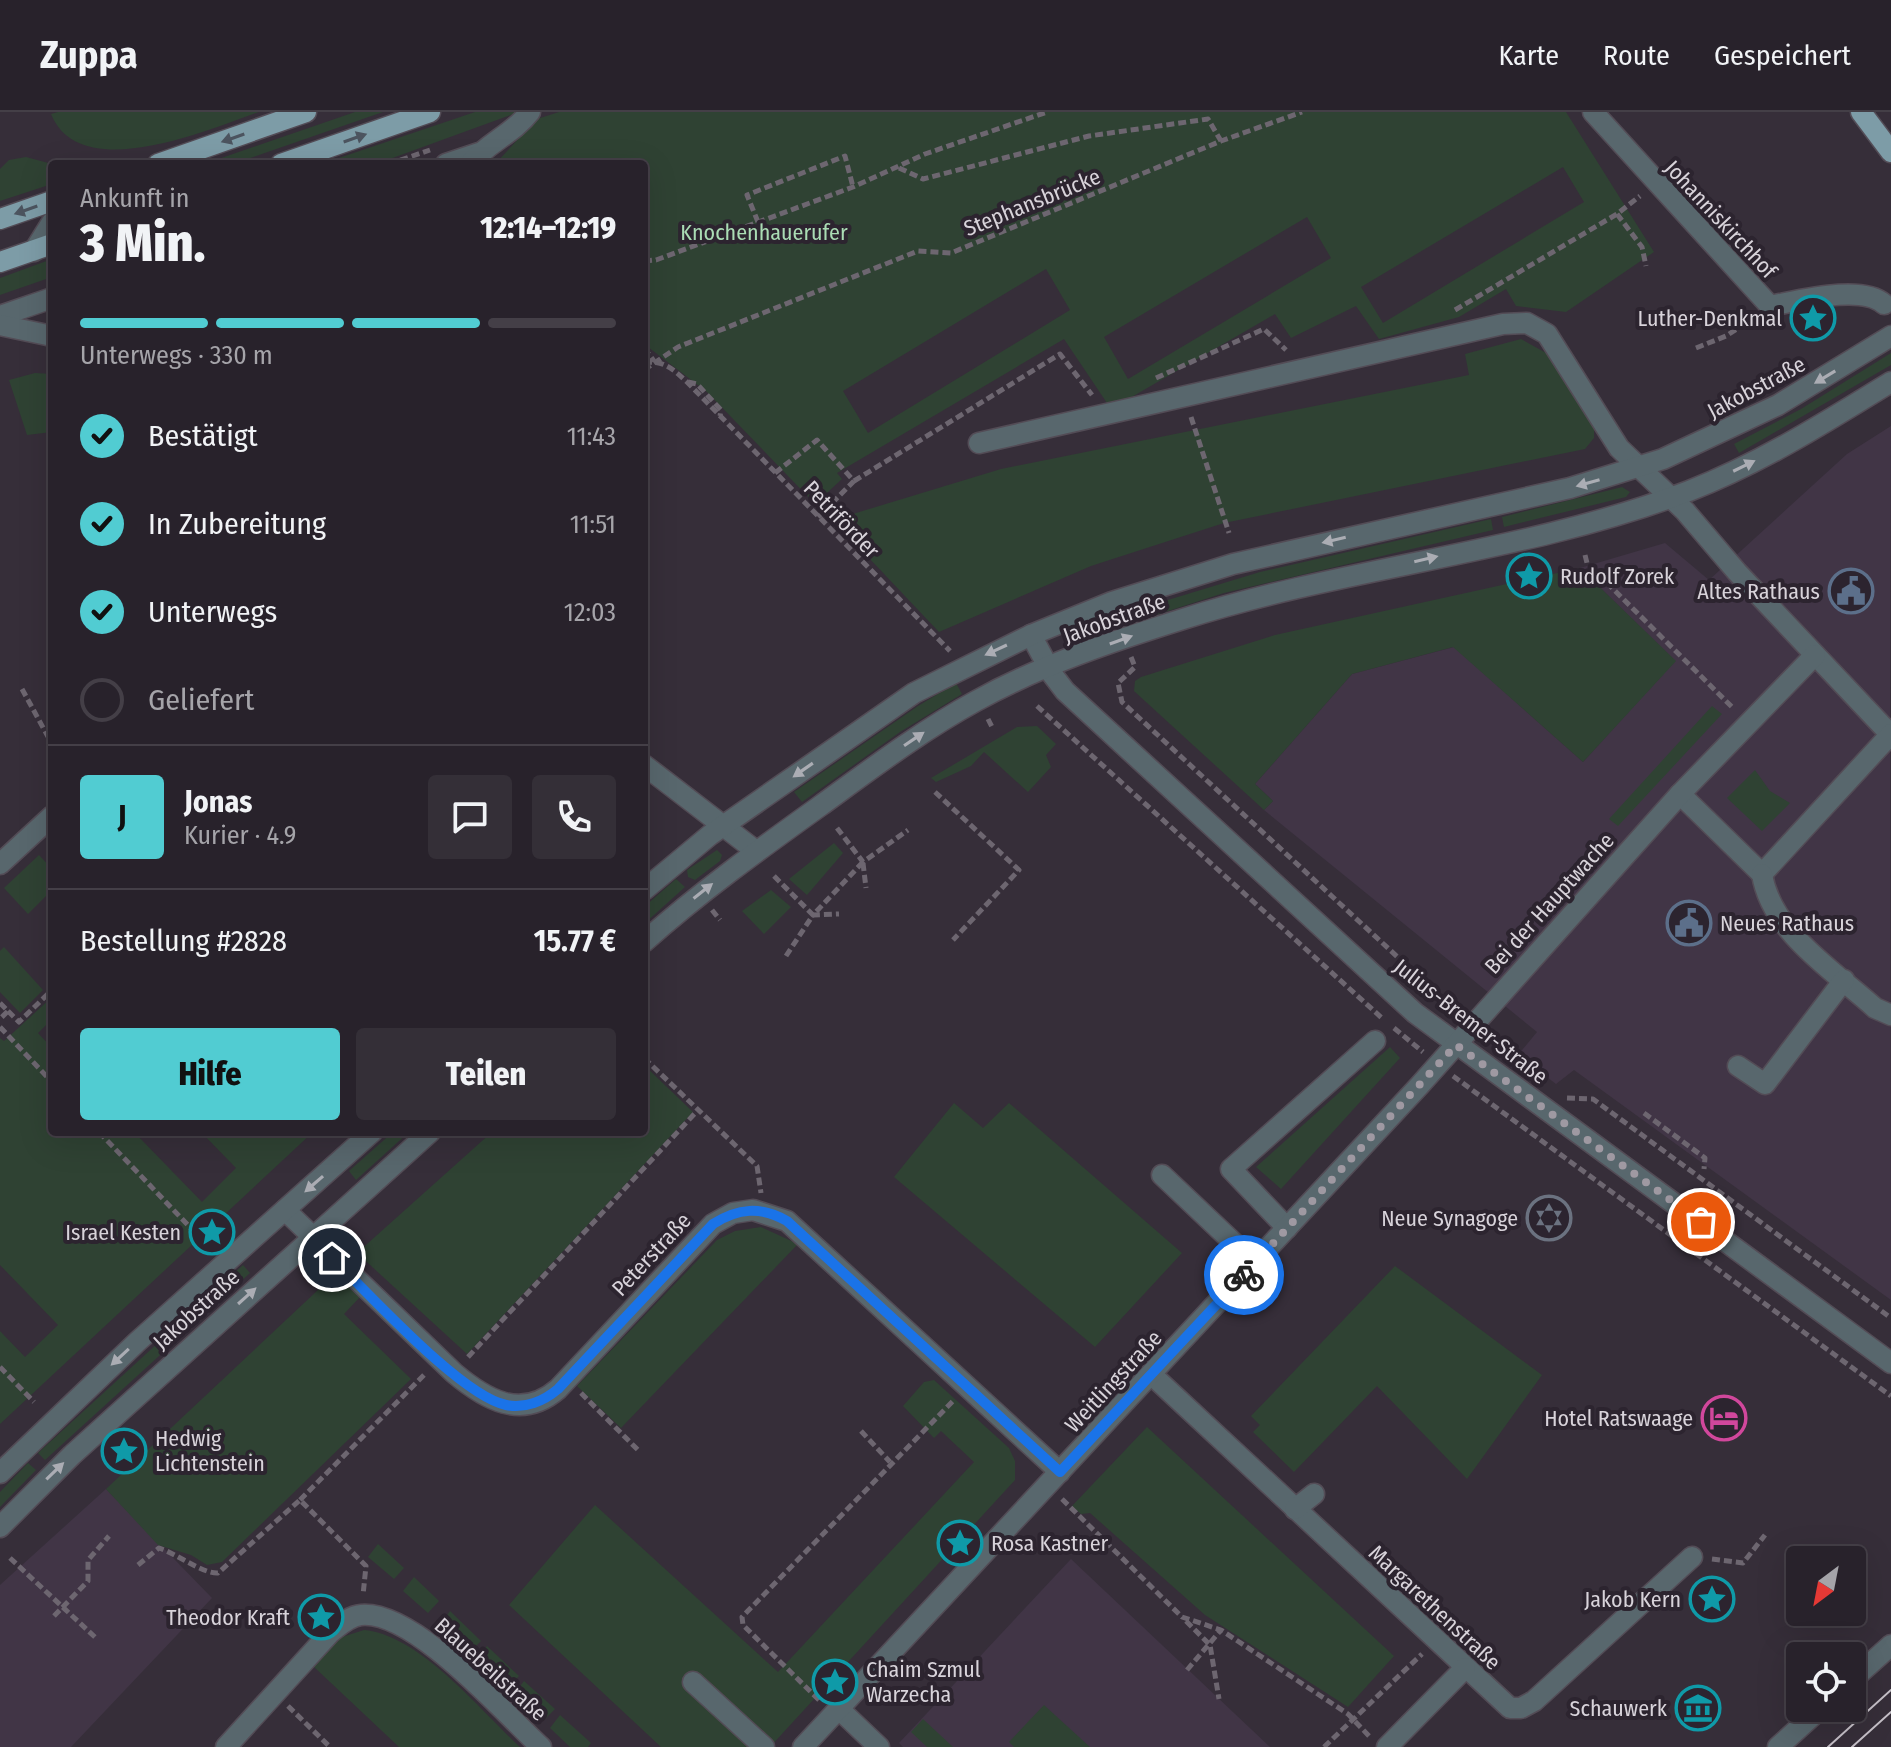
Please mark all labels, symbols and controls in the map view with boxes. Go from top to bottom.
text: Zuppa [40,32,138,78]
text: Karte [1498,39,1559,72]
text: Route [1603,39,1670,72]
text: Gespeichert [1714,39,1851,72]
one-way arrow [220,132,244,144]
one-way arrow [343,132,367,144]
street label: Johanniskirchhof [1659,155,1783,285]
street label: Stephansbrücke [960,163,1104,242]
text: Ankunft in [80,183,189,214]
one-way arrow [14,205,38,217]
text: 12:14–12:19 [480,210,616,246]
text: 3 Min. [80,212,206,275]
park label: Knochenhauerufer [680,219,848,246]
place icon: Luther-Denkmal [1789,294,1837,342]
place label: Luther-Denkmal [1638,305,1782,332]
text: Unterwegs · 330 m [80,340,273,371]
street label: Jakobstraße [1703,350,1810,425]
one-way arrow [1814,370,1836,384]
icon: check [80,414,124,458]
text: Bestätigt [148,418,258,454]
text: 11:43 [567,421,616,452]
one-way arrow [1732,459,1755,473]
street label: Petriförder [798,475,885,564]
one-way arrow [1576,477,1600,490]
icon: check [80,502,124,546]
text: In Zubereitung [148,506,326,542]
text: 11:51 [570,509,616,540]
one-way arrow [1322,534,1347,547]
one-way arrow [1414,552,1439,565]
place icon: Rudolf Zorek [1505,552,1553,600]
place label: Rudolf Zorek [1560,563,1675,590]
public building icon: Altes Rathaus [1827,567,1875,615]
place label: Altes Rathaus [1697,578,1820,605]
street label: Jakobstraße [1059,587,1169,649]
icon: check [80,590,124,634]
text: Unterwegs [148,594,277,630]
text: 12:03 [564,597,616,628]
one-way arrow [1109,634,1133,646]
one-way arrow [985,643,1008,657]
text: Geliefert [148,682,254,718]
one-way arrow [904,732,925,747]
one-way arrow [792,762,814,778]
button: chat [428,775,512,859]
button: phone [532,775,616,859]
text: Jonas [184,784,252,820]
text: J [118,799,126,835]
text: Kurier · 4.9 [184,820,296,851]
street label: Bei der Hauptwache [1479,827,1620,979]
one-way arrow [693,883,713,899]
public building icon: Neues Rathaus [1665,899,1713,947]
place label: Neues Rathaus [1720,910,1854,937]
text: Bestellung #2828 [80,923,287,959]
text: 15.77 € [534,923,616,959]
street label: Julius-Bremer-Straße [1388,953,1553,1090]
button: Hilfe [80,1028,340,1120]
button: Teilen [356,1028,616,1120]
one-way arrow [305,1175,325,1192]
pin [1667,1188,1735,1256]
synagogue icon: Neue Synagoge [1525,1194,1573,1242]
icon: bag [1679,1200,1723,1244]
place label: Neue Synagoge [1381,1205,1518,1232]
street label: Peterstraße [606,1207,697,1302]
place icon: Israel Kesten [188,1208,236,1256]
place label: Israel Kesten [65,1219,181,1246]
pin [298,1224,366,1292]
courier [1204,1235,1284,1315]
icon: home [310,1236,354,1280]
icon: bike [1222,1253,1266,1297]
street label: Jakobstraße [147,1263,245,1355]
one-way arrow [236,1288,256,1305]
street label: Weitlingstraße [1059,1325,1167,1438]
one-way arrow [111,1348,130,1366]
hotel icon: Hotel Ratswaage [1700,1394,1748,1442]
place label: Hotel Ratswaage [1544,1405,1693,1432]
place label: Hedwig Lichtenstein [155,1425,265,1477]
place icon: Hedwig Lichtenstein [100,1427,148,1475]
one-way arrow [45,1463,64,1481]
place icon: Rosa Kastner [936,1519,984,1567]
place label: Rosa Kastner [991,1530,1109,1557]
street label: Margarethenstraße [1363,1539,1506,1675]
north arrow [1786,1546,1866,1626]
map controls [1786,1546,1866,1722]
place icon: Jakob Kern [1688,1575,1736,1623]
place label: Jakob Kern [1584,1586,1681,1613]
place icon: Theodor Kraft [297,1593,345,1641]
place label: Theodor Kraft [166,1604,291,1631]
street label: Blauebeilstraße [429,1612,552,1727]
button: locate [1786,1642,1866,1722]
place label: Chaim Szmul Warzecha [866,1656,981,1708]
place icon: Chaim Szmul Warzecha [811,1658,859,1706]
museum icon: Schauwerk [1674,1684,1722,1732]
place label: Schauwerk [1570,1695,1668,1722]

